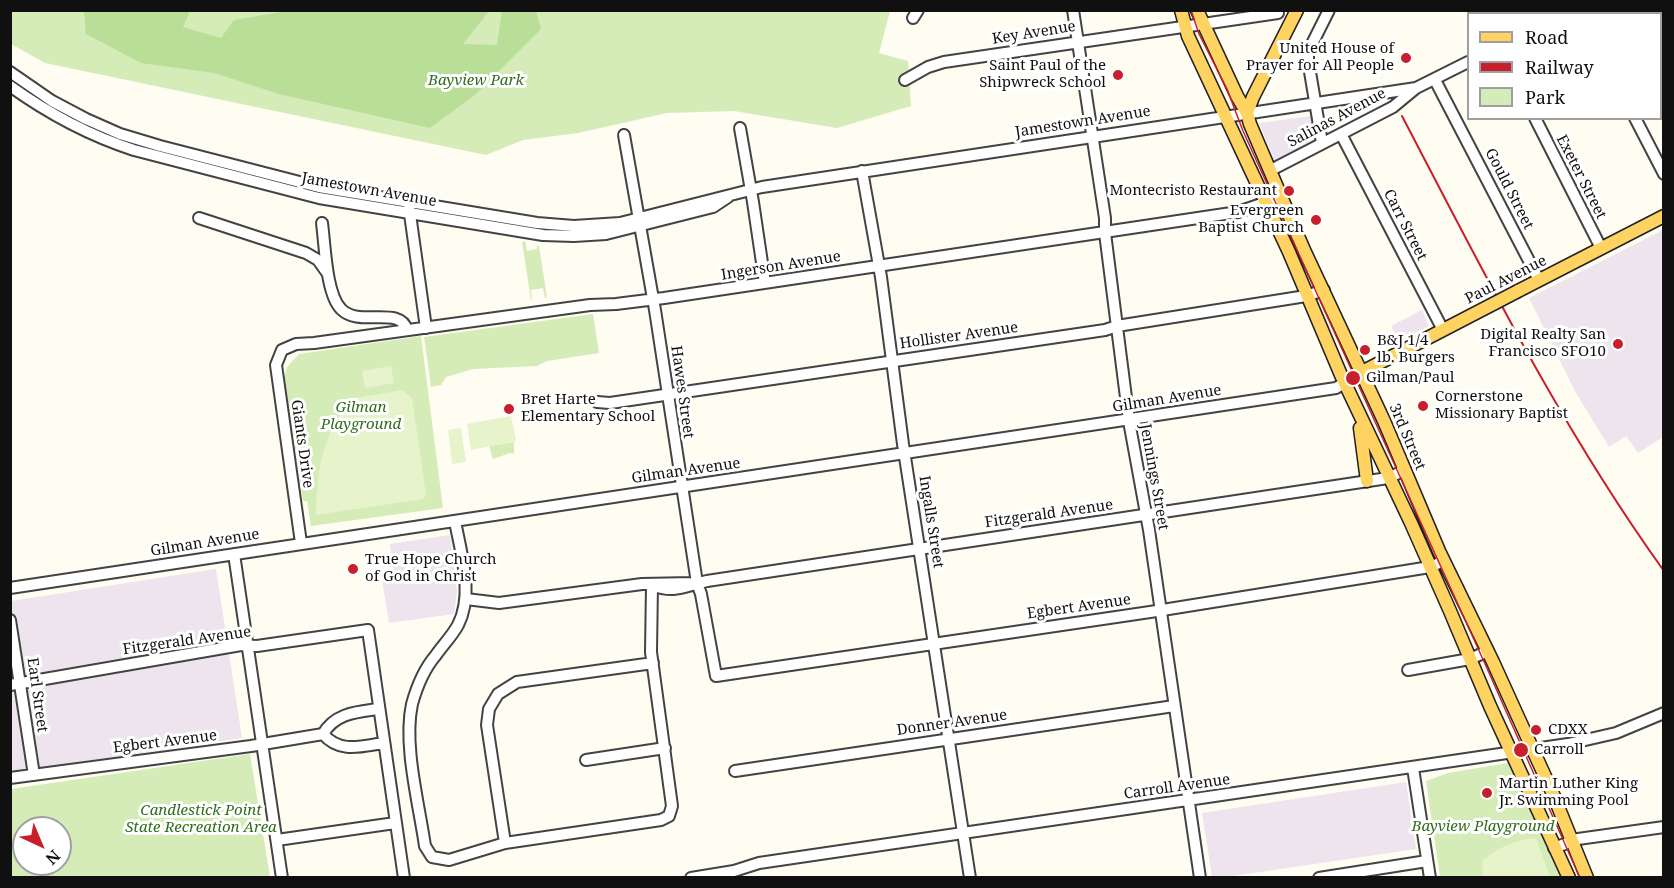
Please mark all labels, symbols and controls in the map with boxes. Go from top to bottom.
legend [1467,12,1662,120]
street label: Key Avenue [991,18,1077,48]
text: Road [1525,25,1568,49]
place label: United House of Prayer for All People [1246,40,1394,75]
marker: United House of Prayer for All People [1399,51,1413,65]
text: Railway [1525,55,1594,79]
place label: Saint Paul of the Shipwreck School [979,57,1106,92]
marker: Saint Paul of the Shipwreck School [1111,68,1125,82]
park label: Bayview Park [428,72,524,90]
street label: Salinas Avenue [1285,85,1389,151]
text: Park [1525,85,1565,109]
street label: Jamestown Avenue [1014,102,1152,142]
street label: Exeter Street [1552,132,1610,222]
street label: Gould Street [1481,145,1537,233]
street label: Jamestown Avenue [300,169,438,211]
place label: Montecristo Restaurant [1109,182,1277,200]
marker: Montecristo Restaurant [1282,184,1296,198]
street label: Carr Street [1379,186,1431,264]
place label: Evergreen Baptist Church [1198,202,1304,237]
marker: Evergreen Baptist Church [1309,213,1323,227]
street label: Ingerson Avenue [720,248,842,284]
street label: Paul Avenue [1462,252,1550,308]
street label: Hollister Avenue [899,319,1019,353]
place label: Digital Realty San Francisco SFO10 [1480,326,1606,361]
place label: B&J 1/4 lb. Burgers [1377,332,1455,367]
marker: Digital Realty San Francisco SFO10 [1611,337,1625,351]
marker: B&J 1/4 lb. Burgers [1358,343,1372,357]
street label: Hawes Street [667,344,697,440]
marker: Gilman/Paul [1344,369,1362,387]
place label: Gilman/Paul [1366,369,1454,387]
street label: Gilman Avenue [1111,382,1223,416]
place label: Cornerstone Missionary Baptist [1435,388,1568,423]
place label: Bret Harte Elementary School [521,391,655,426]
street label: Giants Drive [287,399,317,489]
park label: Gilman Playground [321,399,401,434]
marker: Cornerstone Missionary Baptist [1416,399,1430,413]
street label: 3rd Street [1385,401,1429,473]
marker: Bret Harte Elementary School [502,402,516,416]
street label: Jennings Street [1136,422,1172,532]
street label: Gilman Avenue [630,454,742,488]
street label: Ingalls Street [915,474,947,570]
street label: Fitzgerald Avenue [984,496,1114,532]
street label: Gilman Avenue [149,526,261,560]
place label: True Hope Church of God in Christ [365,551,497,586]
marker: True Hope Church of God in Christ [346,562,360,576]
street label: Egbert Avenue [1026,591,1132,623]
street label: Fitzgerald Avenue [122,623,252,659]
street label: Earl Street [23,656,51,734]
street label: Donner Avenue [896,706,1008,740]
place label: CDXX [1548,721,1588,739]
marker: CDXX [1529,723,1543,737]
street label: Egbert Avenue [112,727,218,757]
marker: Carroll [1512,741,1530,759]
place label: Carroll [1534,741,1584,759]
street label: Carroll Avenue [1123,771,1231,803]
place label: Martin Luther King Jr. Swimming Pool [1499,775,1638,810]
marker: Martin Luther King Jr. Swimming Pool [1480,786,1494,800]
park label: Candlestick Point State Recreation Area [125,802,277,837]
north arrow [12,816,72,876]
park label: Bayview Playground [1412,818,1554,836]
text: N [41,845,65,870]

